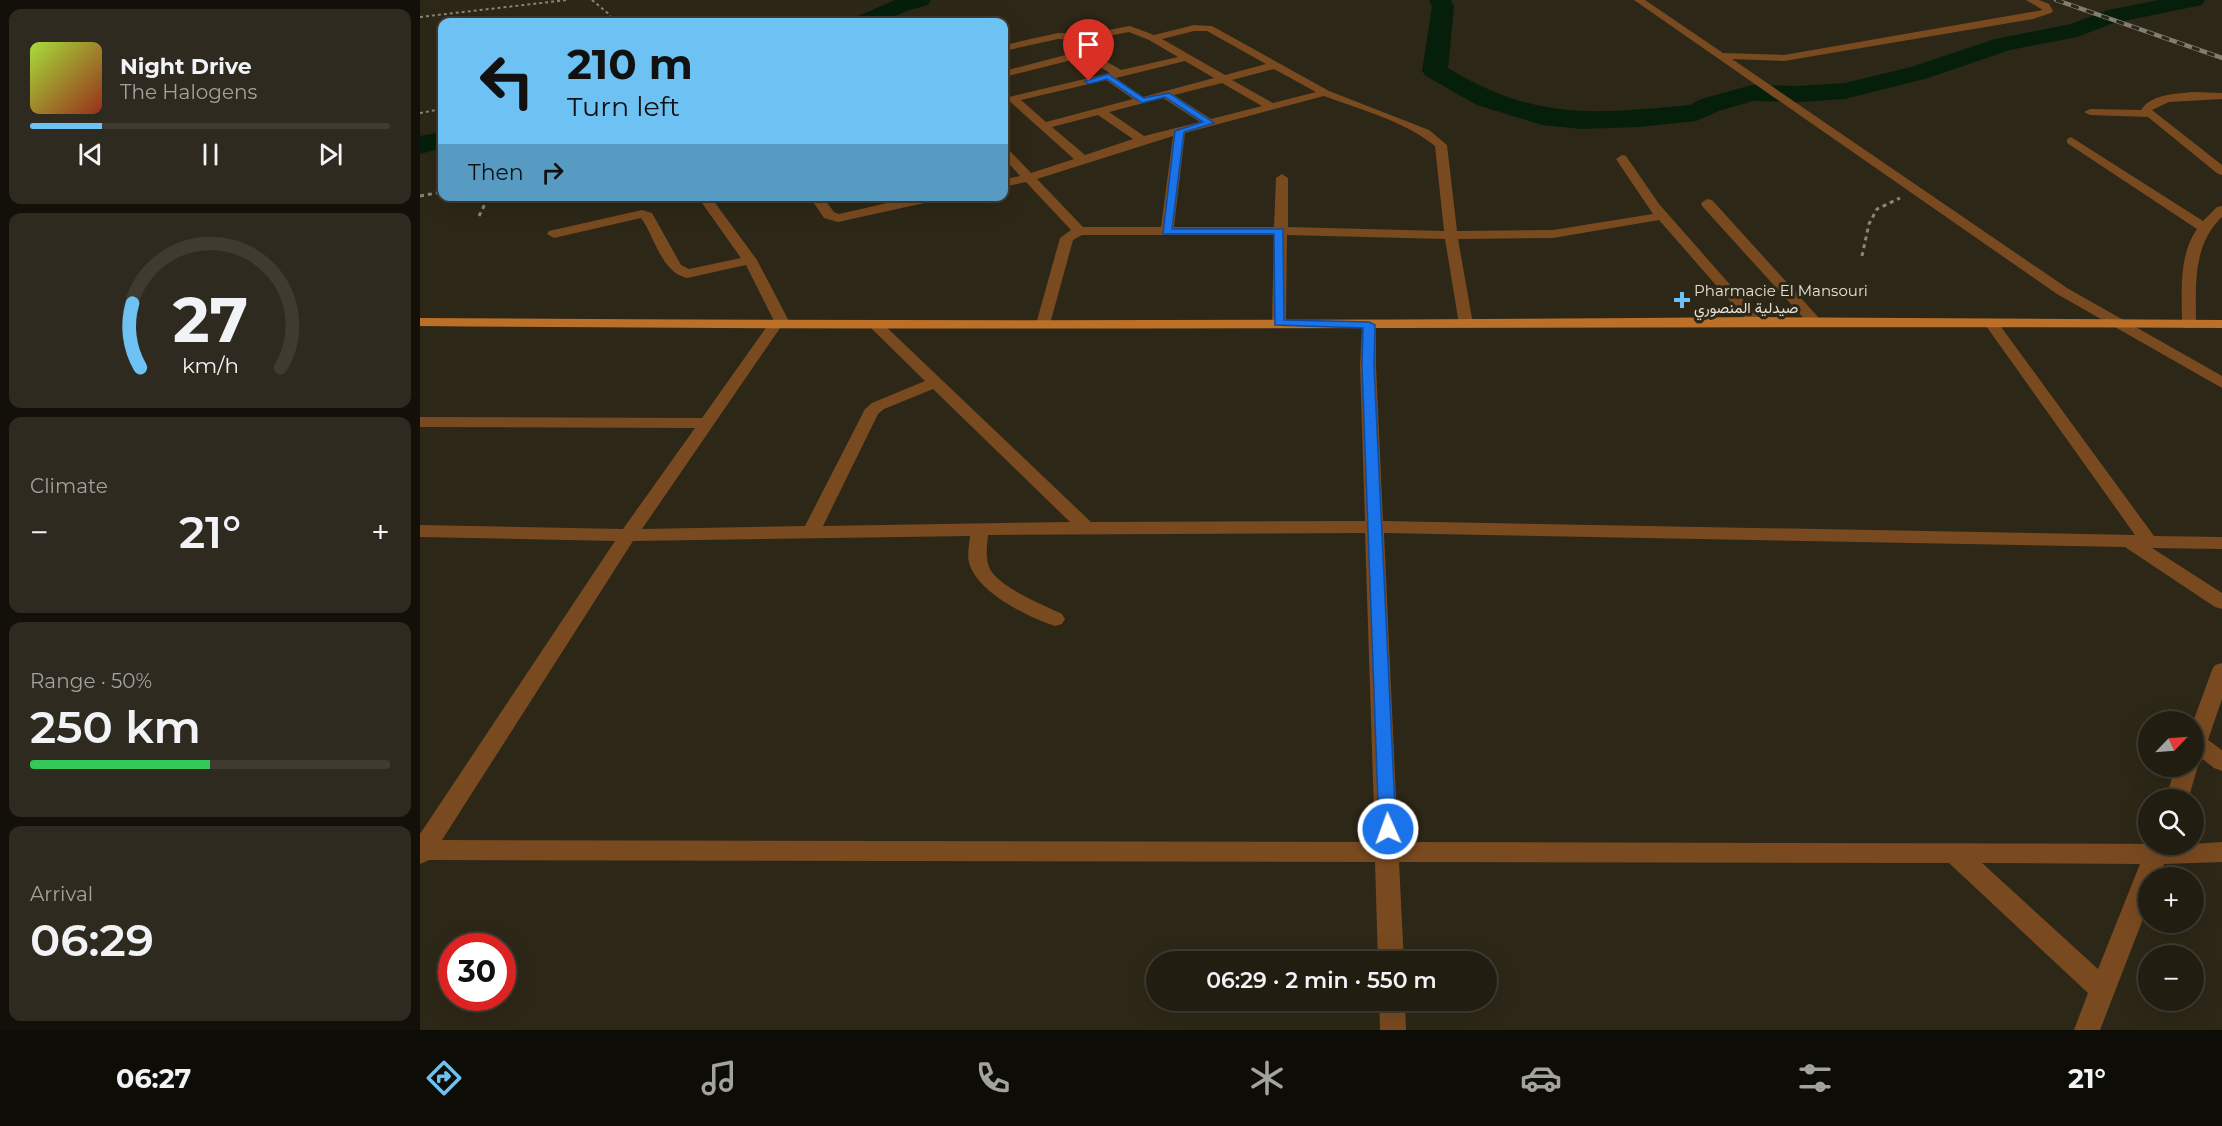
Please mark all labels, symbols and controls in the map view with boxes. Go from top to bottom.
pin [1063,19,1114,81]
icon: arrive [1072,28,1105,61]
text: 210 m [567,38,693,90]
icon: left [468,42,546,120]
text: Night Drive [120,53,252,80]
text: The Halogens [120,80,257,104]
text: Turn left [567,90,680,123]
icon: previous [74,138,107,171]
icon: pause [194,138,227,171]
icon: next [314,138,347,171]
icon: right [536,156,569,189]
text: Then [468,159,524,186]
place label: Pharmacie El Mansouri صيدلية المنصوري [1694,281,1868,321]
text: 27 [172,282,248,358]
marker: Pharmacie El Mansouri صيدلية المنصوري [1675,293,1689,307]
text: km/h [181,352,239,378]
text: Climate [30,474,108,498]
text: 21° [179,504,241,559]
text: − [30,512,49,552]
text: + [371,512,390,552]
text: Range · 50% [30,669,152,693]
text: 250 km [30,699,201,754]
north arrow [2138,711,2204,777]
map controls [2138,711,2204,1011]
button: search [2138,789,2204,855]
position arrow [1356,797,1420,861]
button: + [2138,867,2204,933]
text: Arrival [30,882,93,906]
text: 06:29 [30,912,154,967]
speed limit sign: 30 [438,933,516,1011]
button: − [2138,945,2204,1011]
text: 06:29 · 2 min · 550 m [1206,967,1437,994]
icon: directions [423,1057,465,1099]
icon: music [698,1057,740,1099]
icon: phone [972,1057,1014,1099]
icon: climate [1246,1057,1288,1099]
icon: car [1520,1057,1562,1099]
icon: filters [1794,1057,1836,1099]
text: 06:27 [116,1062,191,1095]
text: 21° [2068,1062,2106,1095]

